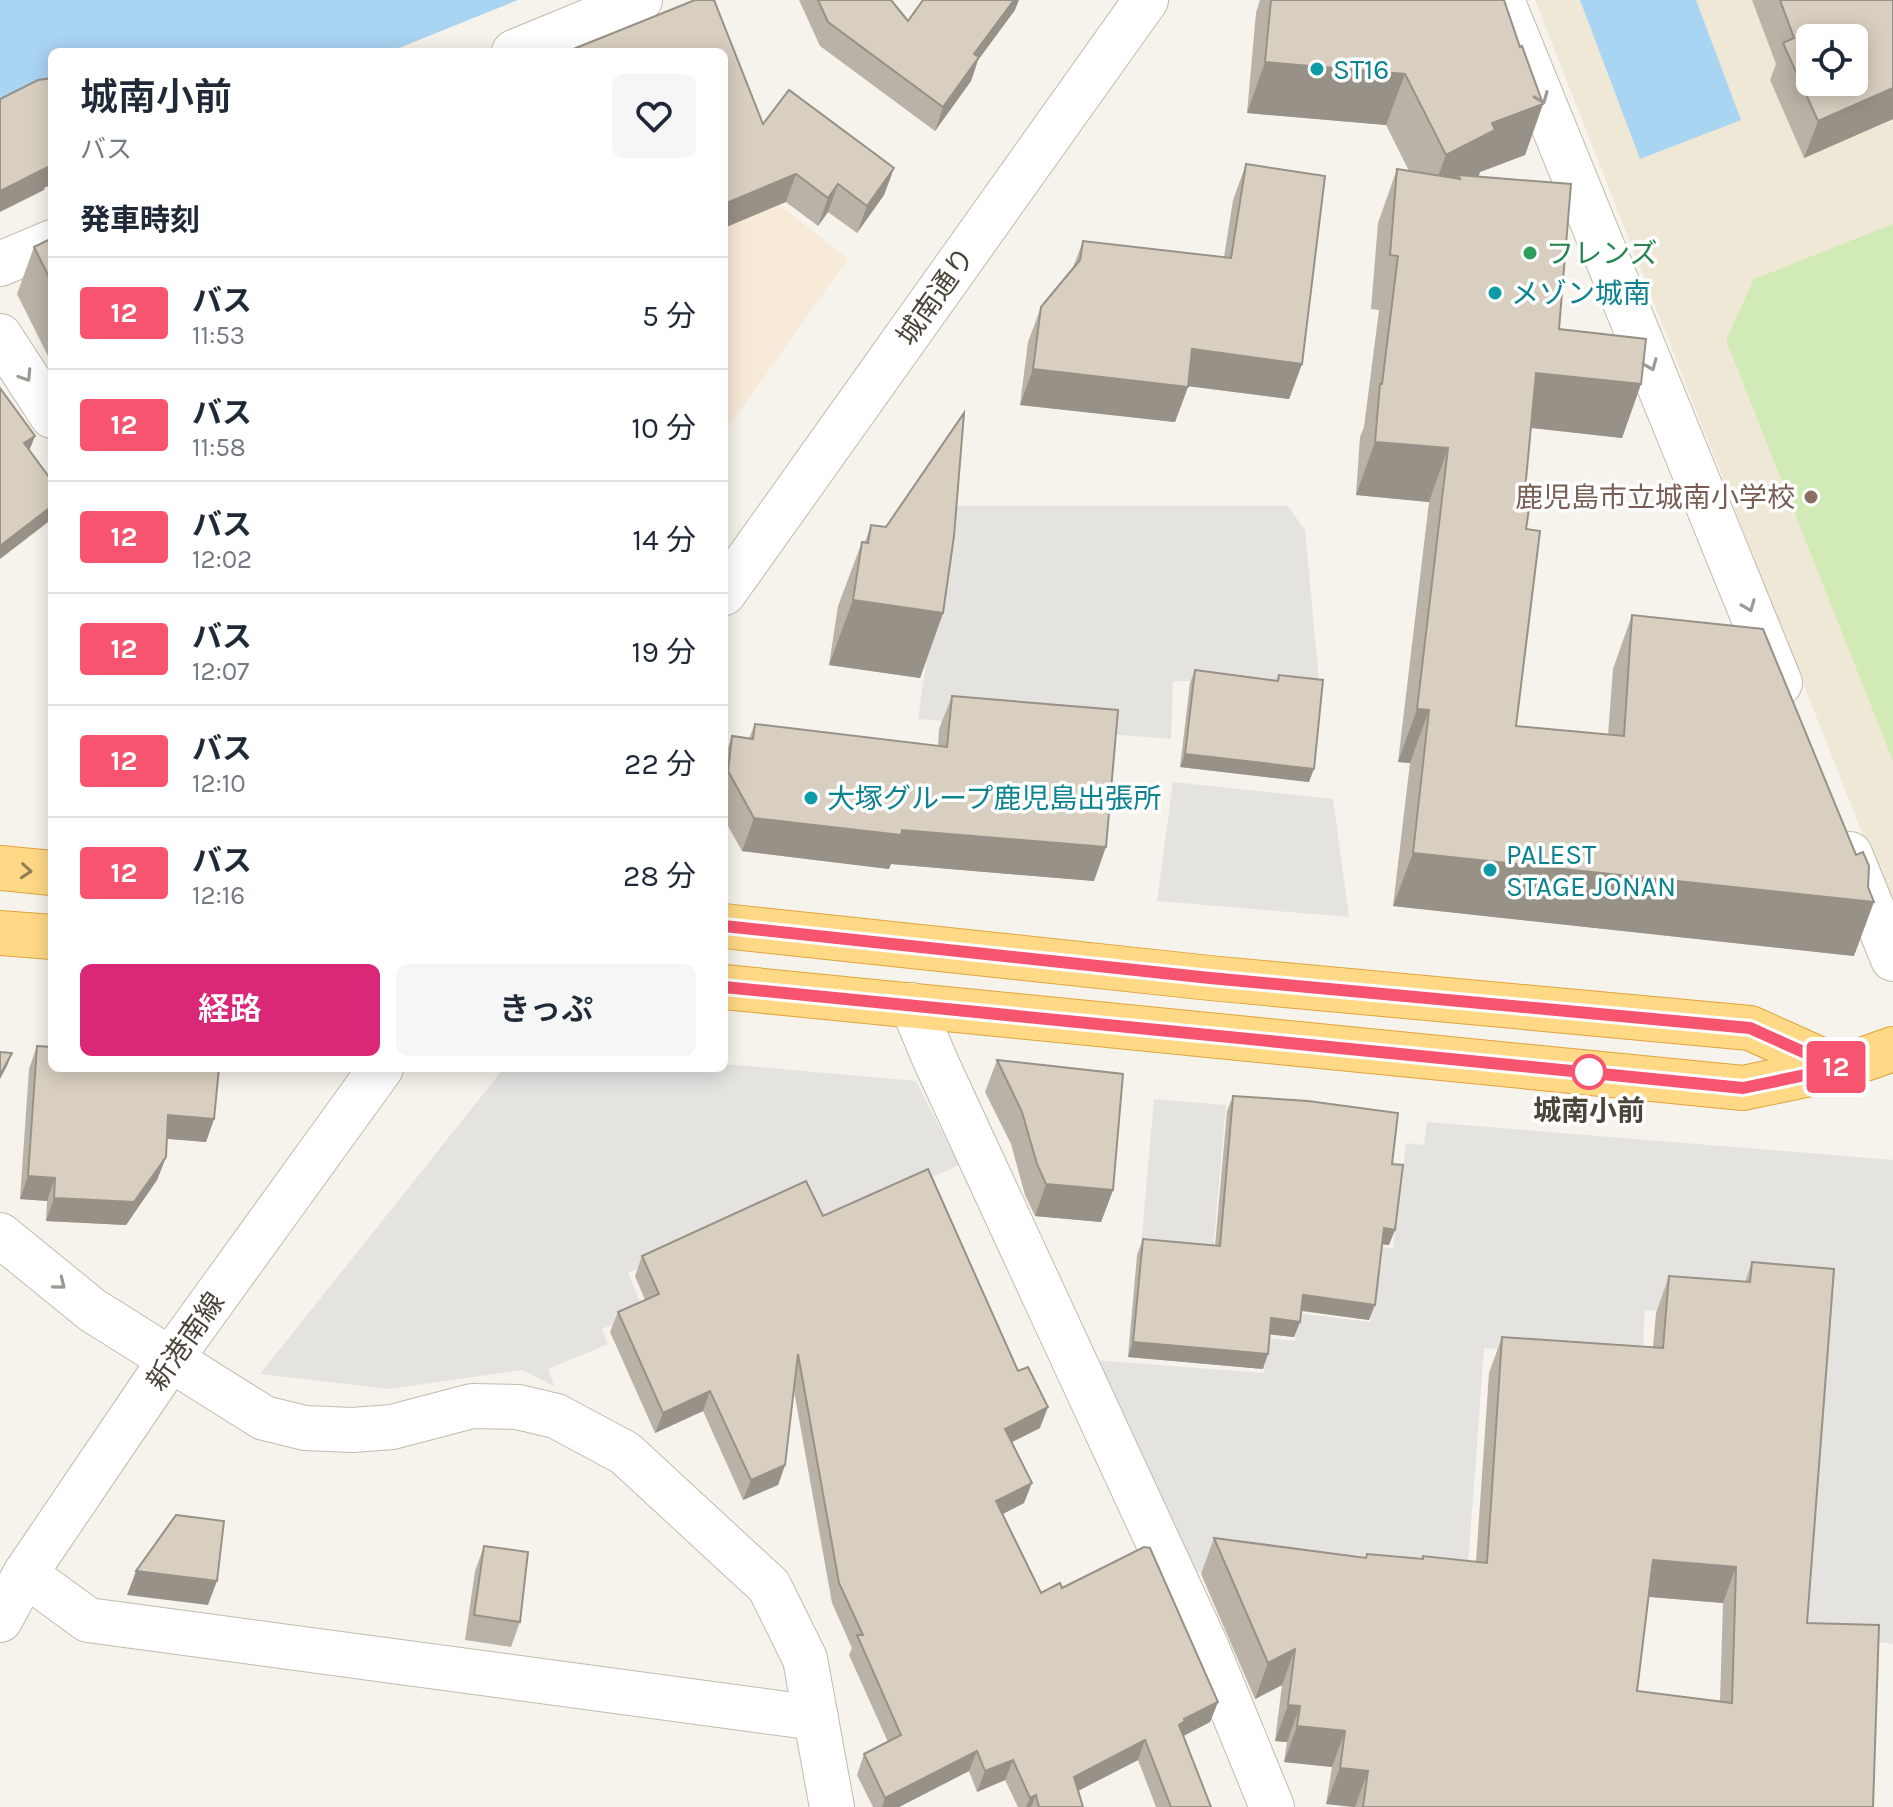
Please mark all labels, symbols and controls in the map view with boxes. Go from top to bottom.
map controls [1796,24,1868,96]
button: locate [1796,24,1868,96]
place label: ST16 [1333,53,1389,86]
marker: ST16 [1308,60,1326,78]
button: heart [612,74,696,158]
text: 城南小前 [80,75,232,120]
one-way arrow [1532,90,1548,104]
text: バス [80,134,132,165]
text: 発車時刻 [80,202,200,238]
place label: フレンズ [1546,237,1657,270]
street label: 城南通り [890,241,981,352]
marker: フレンズ [1521,244,1539,262]
place label: メゾン城南 [1511,277,1651,310]
text: バス [192,283,252,319]
marker: メゾン城南 [1486,284,1504,302]
text: 12 [111,296,137,329]
text: 5 分 [642,298,696,334]
text: 11:53 [192,320,245,351]
one-way arrow [1641,357,1657,371]
one-way arrow [16,367,31,382]
text: バス [192,395,252,431]
text: 12 [111,408,137,441]
text: 10 分 [631,410,696,446]
text: 11:58 [192,432,246,463]
place label: 鹿児島市立城南小学校 [1515,481,1795,514]
marker: 鹿児島市立城南小学校 [1802,488,1820,506]
text: バス [192,507,252,543]
text: 12 [111,520,137,553]
text: 14 分 [632,522,696,558]
text: 12:02 [192,544,252,575]
one-way arrow [1739,598,1755,612]
text: バス [192,619,252,655]
text: 12 [111,632,137,665]
text: 19 分 [632,634,696,670]
text: 12:07 [192,656,249,687]
text: バス [192,731,252,767]
text: 12 [111,744,137,777]
text: 22 分 [624,746,696,782]
text: 12:10 [192,768,246,799]
place label: 大塚グループ鹿児島出張所 [827,782,1161,815]
marker: 大塚グループ鹿児島出張所 [802,789,820,807]
place label: PALEST STAGE JONAN [1506,838,1676,903]
text: バス [192,843,252,879]
text: 12 [111,856,137,889]
text: 28 分 [623,858,696,894]
marker: PALEST STAGE JONAN [1481,861,1499,879]
one-way arrow [20,862,33,879]
text: 12:16 [192,880,245,911]
button: 経路 [80,964,380,1056]
button: きっぷ [396,964,696,1056]
line badge: 12 [1800,1041,1872,1093]
text: 12 [1823,1050,1849,1083]
marker: 城南小前 [1572,1055,1606,1089]
place label: 城南小前 [1533,1094,1645,1127]
one-way arrow [51,1274,66,1289]
street label: 新港南線 [140,1286,231,1397]

